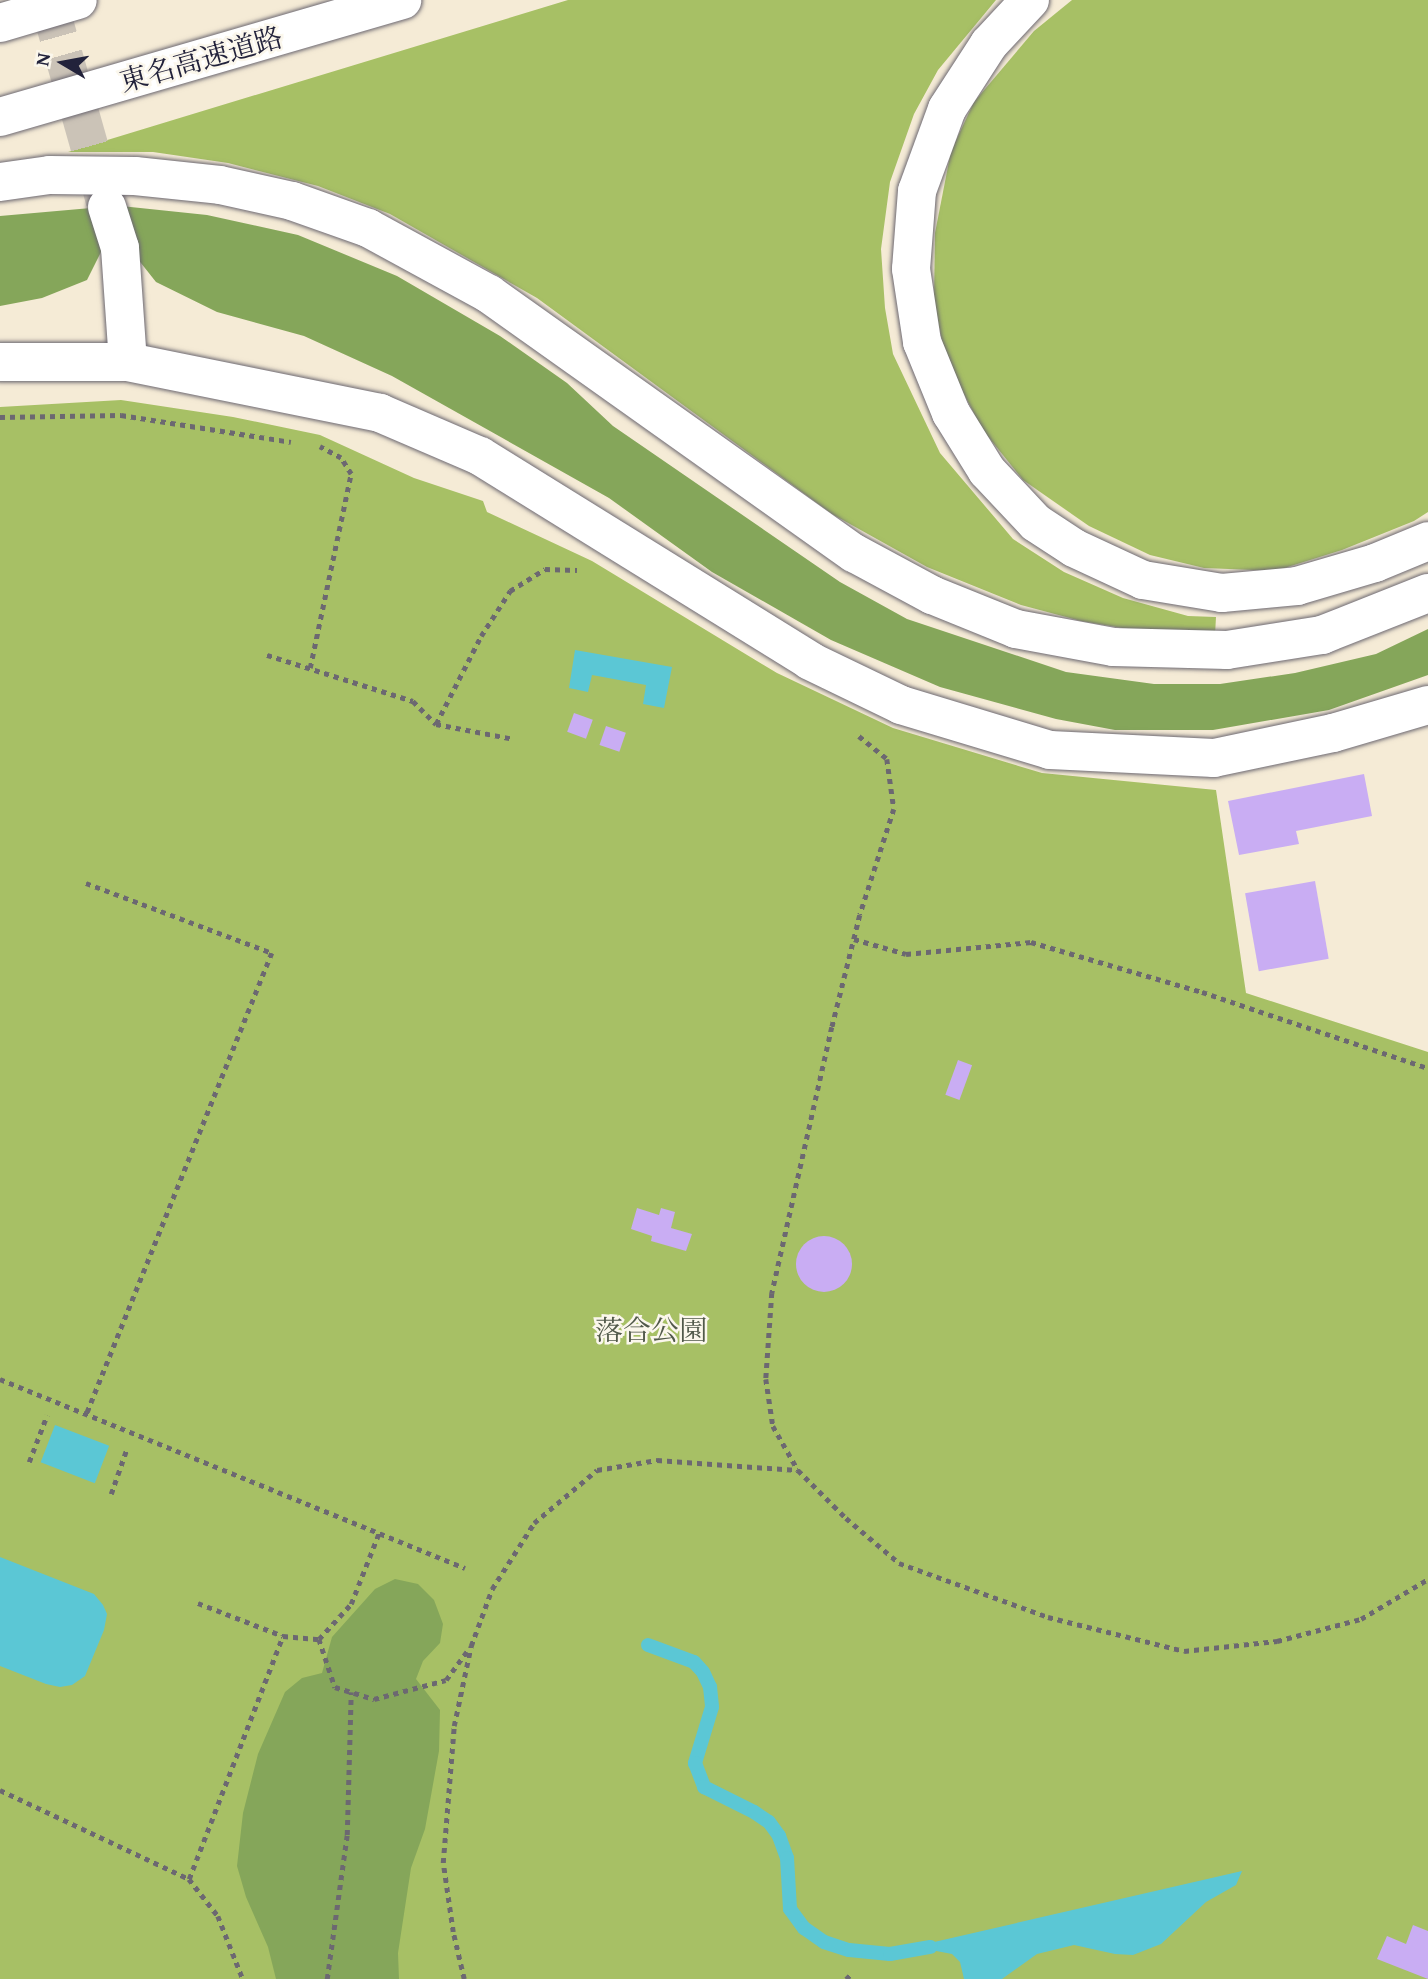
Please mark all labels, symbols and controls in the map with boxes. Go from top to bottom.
street label: 東名高速道路 [116,20,286,98]
north arrow [28,28,98,98]
text: N [27,51,57,68]
park label: 落合公園 [595,1313,707,1347]

